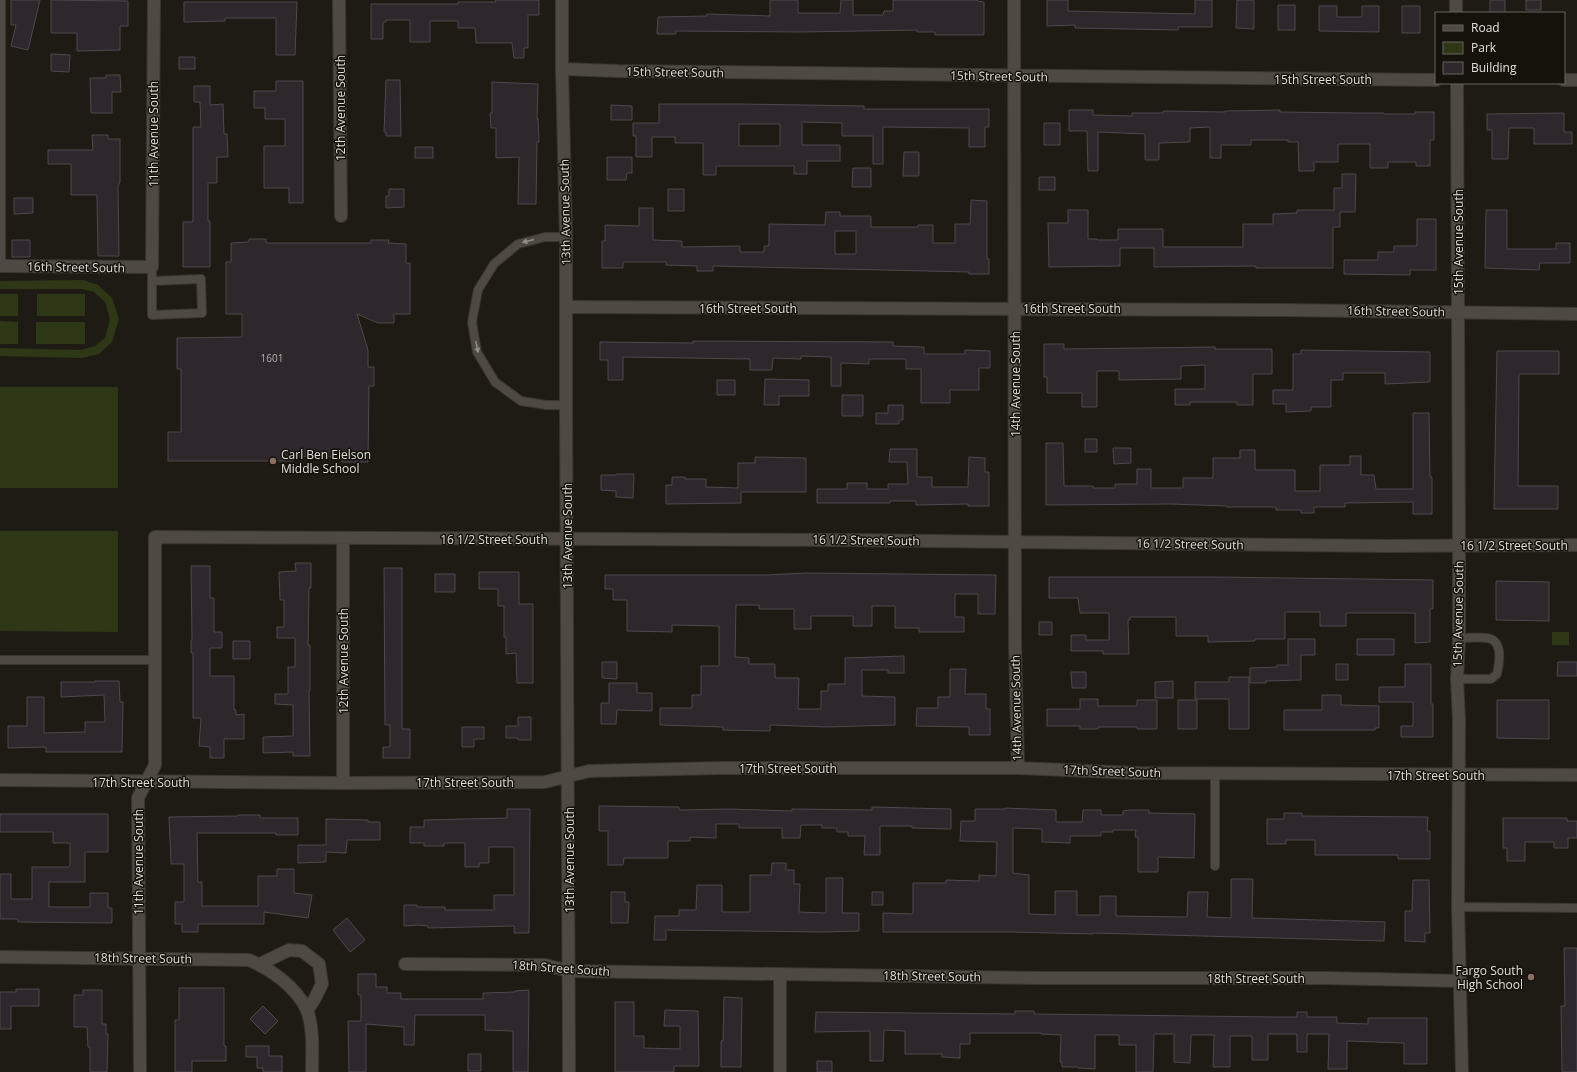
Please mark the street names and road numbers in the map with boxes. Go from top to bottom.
street label: 12th Avenue South [332,55,349,161]
street label: 15th Street South [626,63,724,81]
street label: 15th Street South [950,67,1048,85]
street label: 15th Street South [1274,71,1372,88]
street label: 11th Avenue South [145,81,162,187]
street label: 13th Avenue South [556,159,574,265]
street label: 15th Avenue South [1450,189,1467,295]
street label: 16th Street South [27,258,125,276]
street label: 16th Street South [699,300,797,317]
street label: 16th Street South [1023,300,1121,317]
street label: 16th Street South [1347,302,1445,320]
street label: 14th Avenue South [1007,331,1024,437]
street label: 13th Avenue South [559,483,576,589]
street label: 16 1/2 Street South [440,531,548,548]
street label: 16 1/2 Street South [812,531,920,549]
street label: 16 1/2 Street South [1136,535,1244,553]
street label: 16 1/2 Street South [1460,537,1568,554]
street label: 15th Avenue South [1449,561,1467,667]
street label: 12th Avenue South [335,608,352,714]
street label: 14th Avenue South [1007,655,1025,761]
street label: 17th Street South [739,760,837,777]
street label: 17th Street South [1063,761,1161,781]
street label: 17th Street South [1387,767,1485,784]
street label: 17th Street South [92,774,190,791]
street label: 17th Street South [416,774,514,791]
street label: 13th Avenue South [561,807,578,913]
street label: 11th Avenue South [130,809,147,915]
street label: 18th Street South [94,949,192,967]
street label: 18th Street South [512,956,610,980]
street label: 18th Street South [883,967,981,985]
street label: 18th Street South [1207,970,1305,987]

